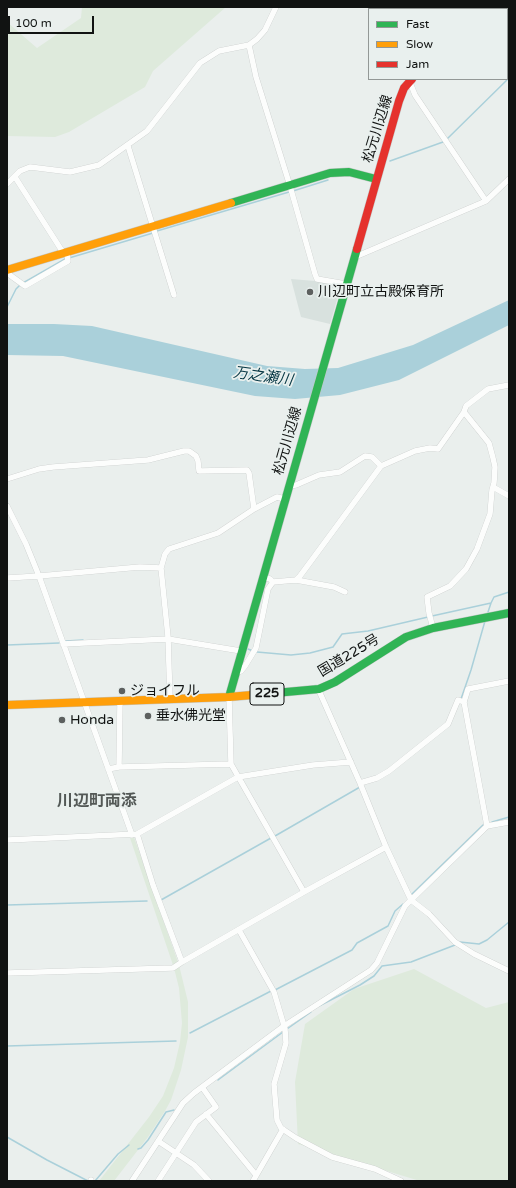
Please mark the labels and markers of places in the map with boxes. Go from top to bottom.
place label: 川辺町立古殿保育所 [318,284,444,300]
marker: 川辺町立古殿保育所 [305,287,315,297]
place label: ジョイフル [130,683,200,699]
marker: ジョイフル [117,686,127,696]
place label: 垂水佛光堂 [156,708,226,724]
marker: 垂水佛光堂 [143,711,153,721]
place label: Honda [70,712,114,728]
marker: Honda [57,715,67,725]

